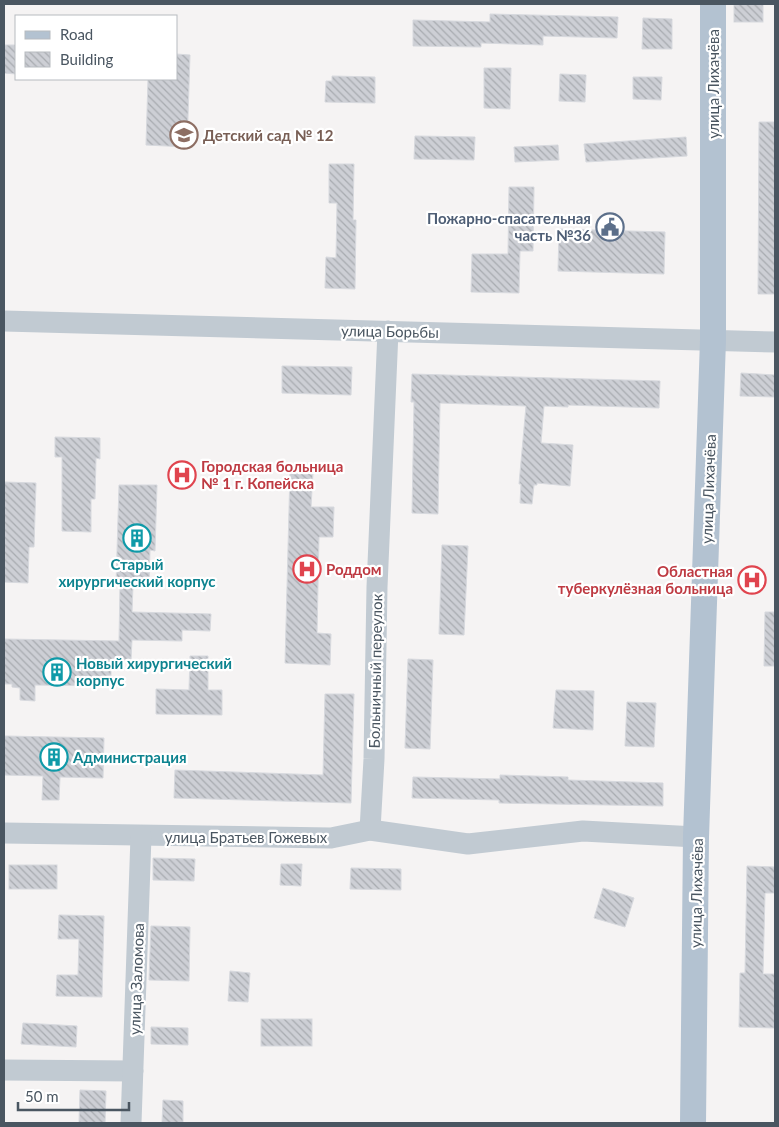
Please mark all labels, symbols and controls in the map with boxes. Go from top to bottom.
legend [15,15,178,80]
text: Road [60,25,93,43]
street label: улица Лихачёва [704,29,722,139]
text: Building [60,50,113,68]
school or university icon: Детский сад № 12 [169,120,199,150]
place label: Детский сад № 12 [203,126,334,144]
place label: Пожарно-спасательная часть №36 [427,209,591,244]
public building icon: Пожарно-спасательная часть №36 [595,212,625,242]
street label: улица Борьбы [341,321,439,341]
street label: улица Лихачёва [697,434,719,544]
place label: Городская больница № 1 г. Копейска [201,457,343,492]
hospital icon: Городская больница № 1 г. Копейска [167,460,197,490]
building icon: Старый хирургический корпус [122,523,152,553]
hospital icon: Роддом [292,554,322,584]
place label: Старый хирургический корпус [58,555,216,590]
place label: Роддом [326,560,382,578]
place label: Областная туберкулёзная больница [558,562,733,597]
hospital icon: Областная туберкулёзная больница [737,565,767,595]
street label: Больничный переулок [365,593,385,748]
place label: Новый хирургический корпус [76,654,232,689]
building icon: Новый хирургический корпус [42,657,72,687]
building icon: Администрация [39,742,69,772]
place label: Администрация [72,748,187,766]
street label: улица Братьев Гожевых [165,828,328,846]
street label: улица Лихачёва [686,838,706,948]
street label: улица Заломова [125,923,147,1035]
scale bar [18,1080,129,1112]
text: 50 m [25,1087,59,1105]

